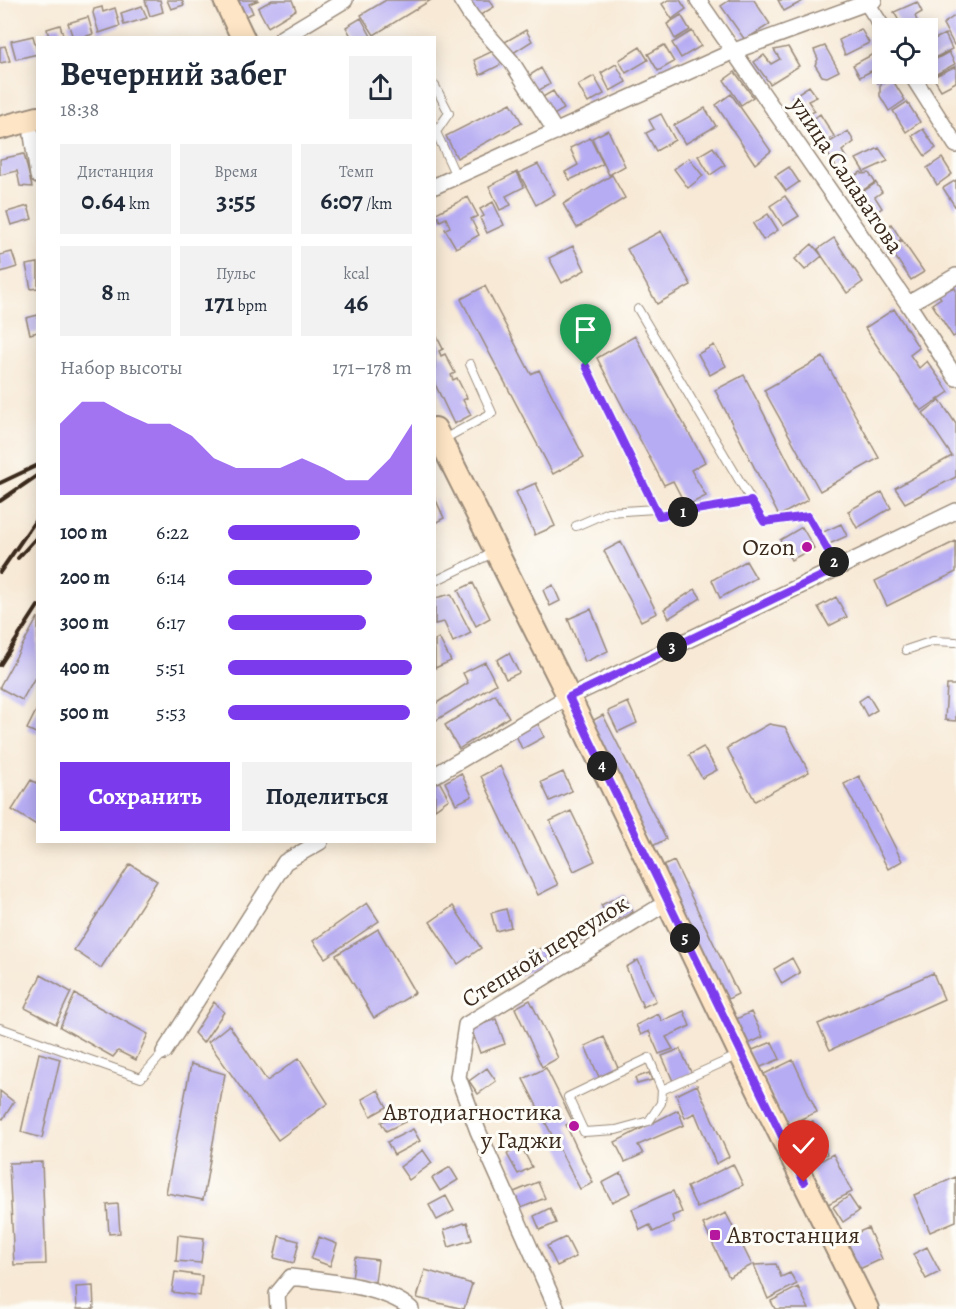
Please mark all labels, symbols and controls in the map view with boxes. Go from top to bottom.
map controls [872,18,938,84]
button: locate [872,18,938,84]
text: Вечерний забег [60,51,287,96]
button: share [349,56,412,119]
street label: улица Салаватова [782,89,911,260]
text: 18:38 [60,96,99,123]
text: Дистанция [78,161,154,183]
text: Время [214,161,258,183]
text: Темп [339,161,374,183]
text: 0.64 [81,183,126,218]
text: 3:55 [216,183,256,218]
text: 6:07 [320,183,363,218]
text: km [126,193,150,215]
text: /km [363,193,392,215]
text: Пульс [216,263,256,285]
text: kcal [344,263,369,285]
text: 8 [101,274,114,309]
text: m [114,284,130,306]
text: 171 [205,285,234,320]
text: 46 [344,285,369,320]
text: bpm [234,295,267,317]
pin [560,304,611,366]
icon: arrive [569,313,602,346]
text: Набор высоты [60,354,183,381]
text: 171–178 m [332,354,412,381]
pin: 1 [668,497,698,527]
text: 1 [680,501,686,523]
text: 100 m [60,519,108,546]
text: 6:22 [156,519,189,546]
place label: Ozon [742,531,795,563]
marker: Ozon [800,540,814,554]
pin: 2 [819,547,849,577]
text: 2 [830,551,838,573]
text: 200 m [60,564,110,591]
text: 6:14 [156,564,186,591]
text: 300 m [60,609,109,636]
text: 6:17 [156,609,185,636]
pin: 3 [657,632,687,662]
text: 3 [669,636,675,658]
text: 400 m [60,654,110,681]
text: 5:51 [156,654,185,681]
text: 500 m [60,699,109,726]
text: 5:53 [156,699,186,726]
pin: 4 [587,751,617,781]
text: 4 [598,755,606,777]
button: Сохранить [60,762,230,831]
button: Поделиться [242,762,412,831]
street label: Степной переулок [456,887,634,1015]
pin: 5 [670,923,700,953]
text: 5 [682,927,688,949]
place label: Автодиагностика у Гаджи [382,1096,562,1156]
marker: Автодиагностика у Гаджи [567,1119,581,1133]
pin [778,1120,829,1182]
icon: check [787,1129,820,1162]
place label: Автостанция [726,1219,860,1251]
marker: Автостанция [708,1228,722,1242]

